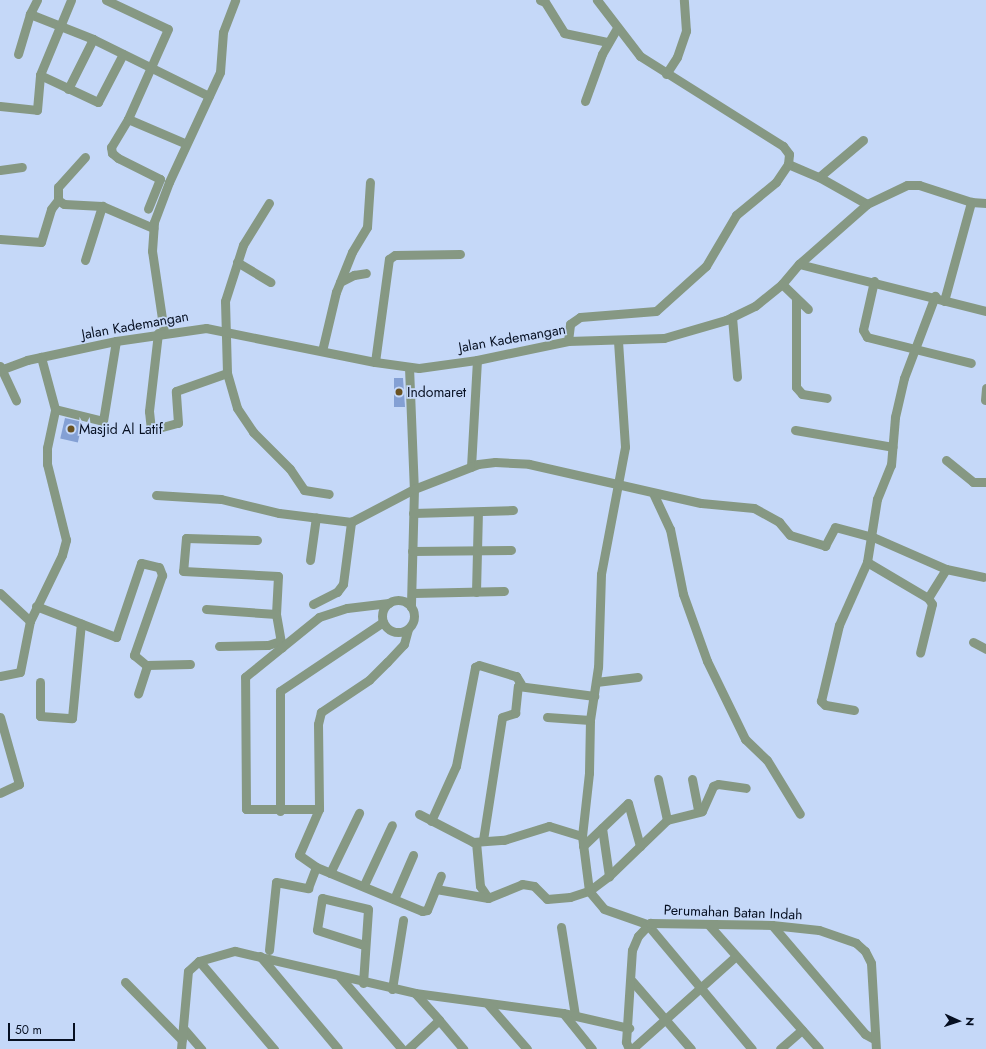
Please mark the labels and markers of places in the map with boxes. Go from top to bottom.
place label: Indomaret [407,384,466,400]
marker: Indomaret [394,387,404,397]
place label: Masjid Al Latif [79,421,163,437]
marker: Masjid Al Latif [66,424,76,434]

